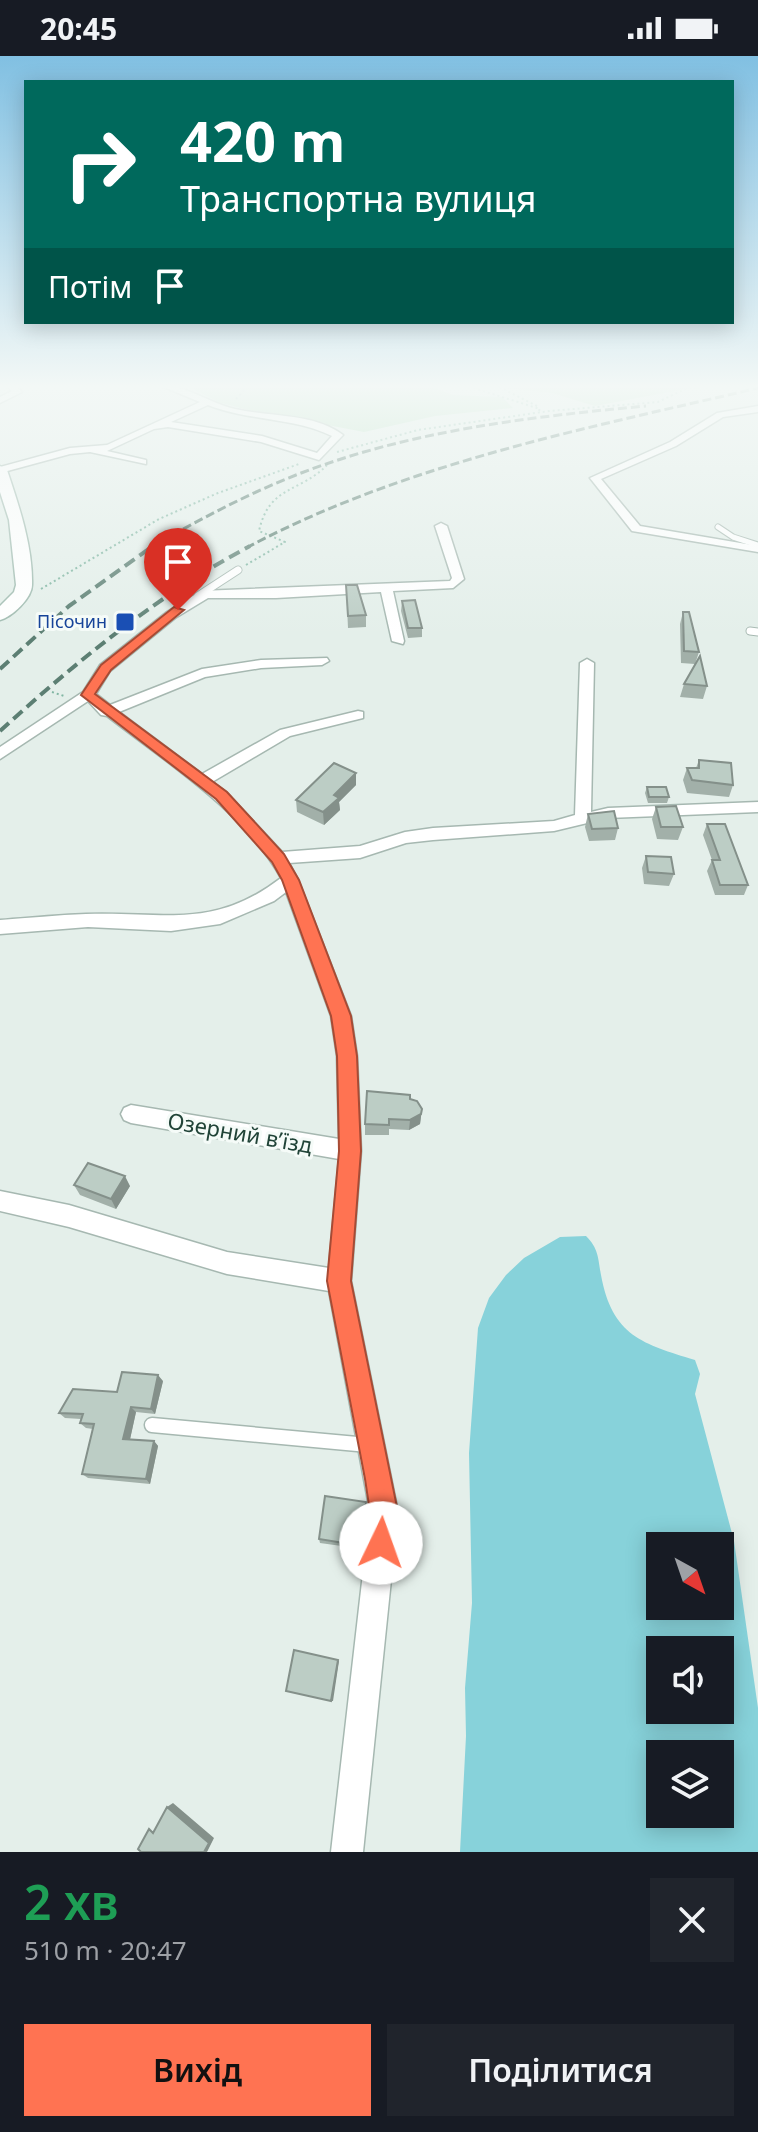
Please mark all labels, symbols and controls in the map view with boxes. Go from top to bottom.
text: 20:45 [40,8,117,49]
text: 420 m [180,102,345,178]
icon: right [48,112,152,216]
text: Транспортна вулиця [180,174,536,223]
icon: arrive [148,264,192,308]
text: Потім [48,266,132,307]
pin [144,528,212,610]
icon: arrive [156,540,200,584]
place label: Пісочин [37,609,107,633]
marker: Пісочин [114,611,136,633]
street label: Озерний в’їзд [166,1105,315,1160]
position arrow [339,1501,423,1585]
north arrow [646,1532,734,1620]
map controls [646,1532,734,1828]
button: sound [646,1636,734,1724]
button: layers [646,1740,734,1828]
text: 2 хв [24,1869,118,1934]
button: close [650,1878,734,1962]
text: 510 m · 20:47 [24,1932,187,1968]
button: Вихід [24,2024,371,2116]
button: Поділитися [387,2024,734,2116]

